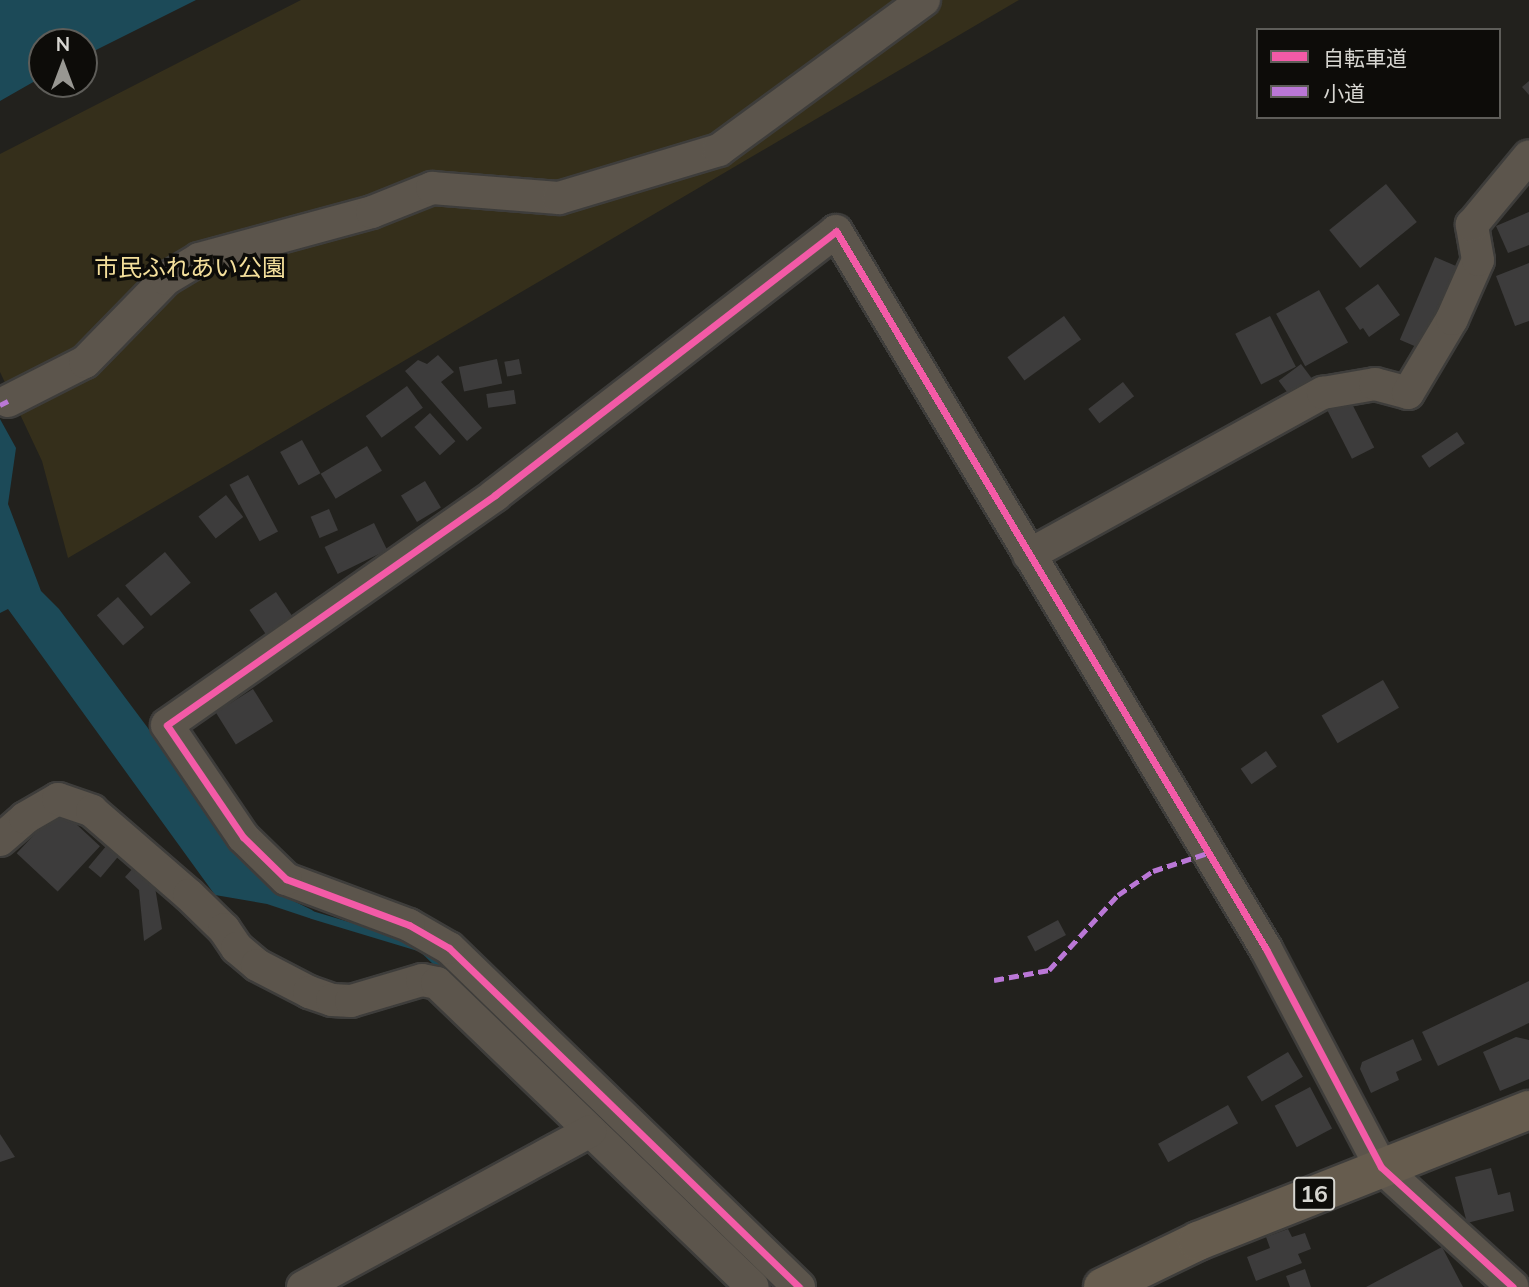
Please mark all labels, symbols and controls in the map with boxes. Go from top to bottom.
north arrow [28,28,98,98]
legend [1256,28,1501,119]
text: N [56,32,70,56]
text: 自転車道 [1323,45,1407,71]
text: 小道 [1323,80,1365,106]
park label: 市民ふれあい公園 [94,254,286,282]
road number: 16 [1293,1175,1335,1214]

